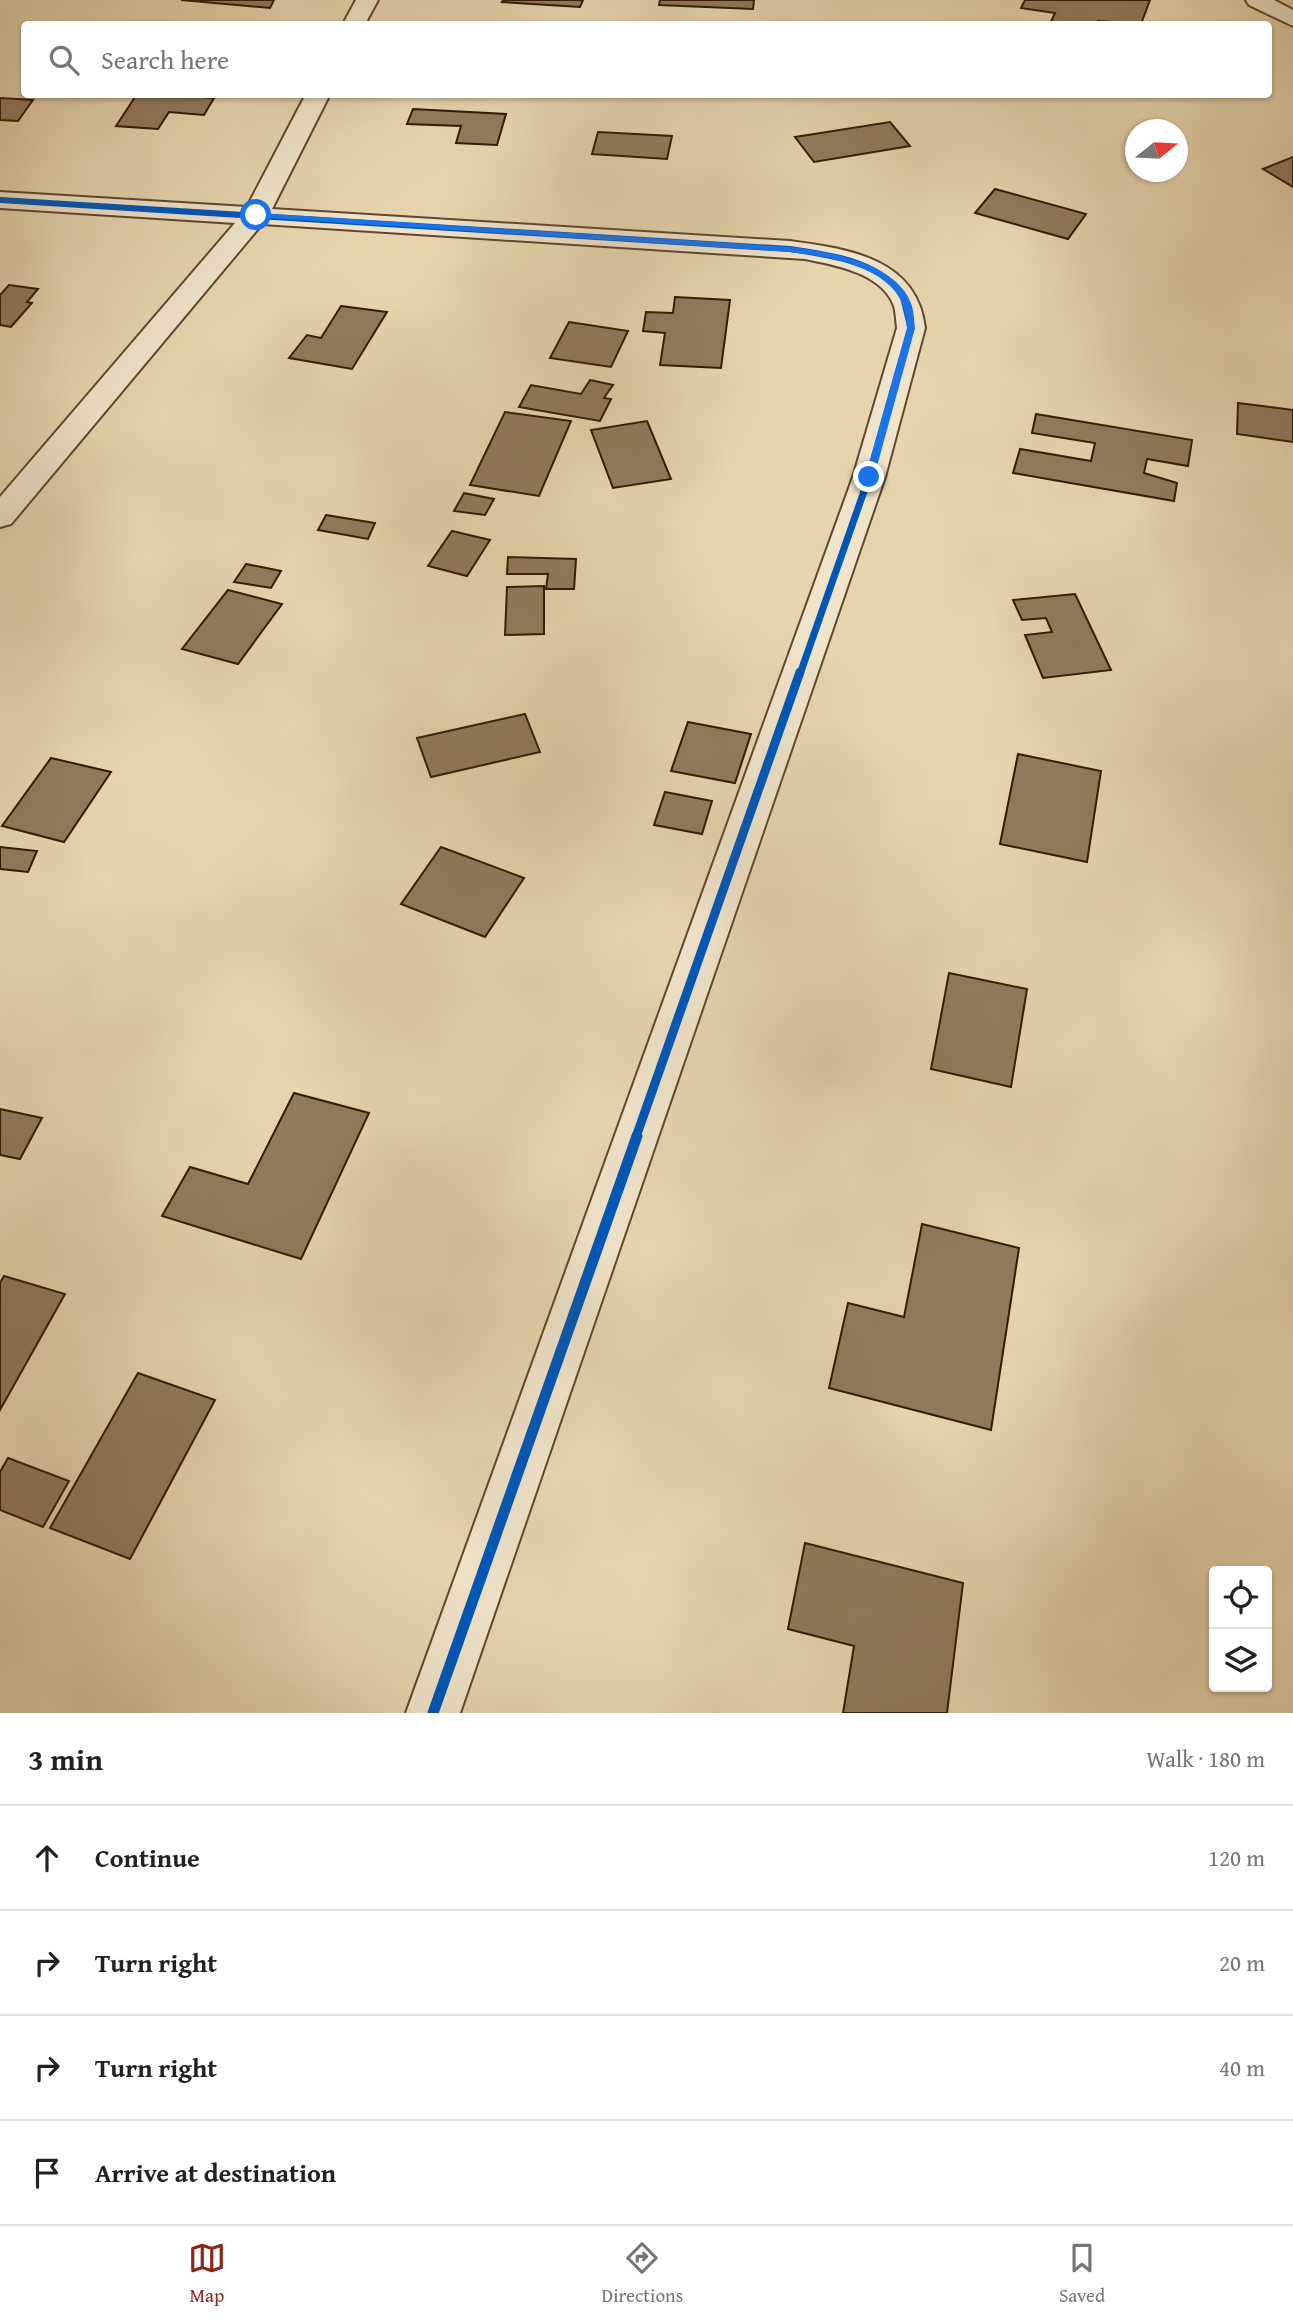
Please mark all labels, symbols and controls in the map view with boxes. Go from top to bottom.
search box [21,21,1272,98]
text: Search here [101,40,229,79]
icon: search [45,41,83,79]
north arrow [1125,119,1188,182]
route start [240,199,271,230]
route end [853,461,884,492]
map controls [1209,1566,1272,1692]
button: locate [1209,1566,1272,1629]
button: layers [1209,1629,1272,1692]
text: 3 min [28,1737,103,1781]
text: Walk · 180 m [1146,1742,1265,1775]
text: Continue [95,1838,200,1877]
icon: ahead [28,1839,66,1877]
text: 120 m [1208,1841,1265,1874]
text: Turn right [95,1943,217,1982]
icon: right [28,1944,66,1982]
text: 20 m [1219,1946,1265,1979]
text: Turn right [95,2048,217,2087]
icon: right [28,2049,66,2087]
text: 40 m [1219,2051,1265,2084]
text: Arrive at destination [95,2153,336,2192]
icon: arrive [28,2154,66,2192]
tab: Map [188,2239,226,2309]
tab: Directions [602,2239,683,2309]
tab: Saved [1059,2239,1105,2309]

